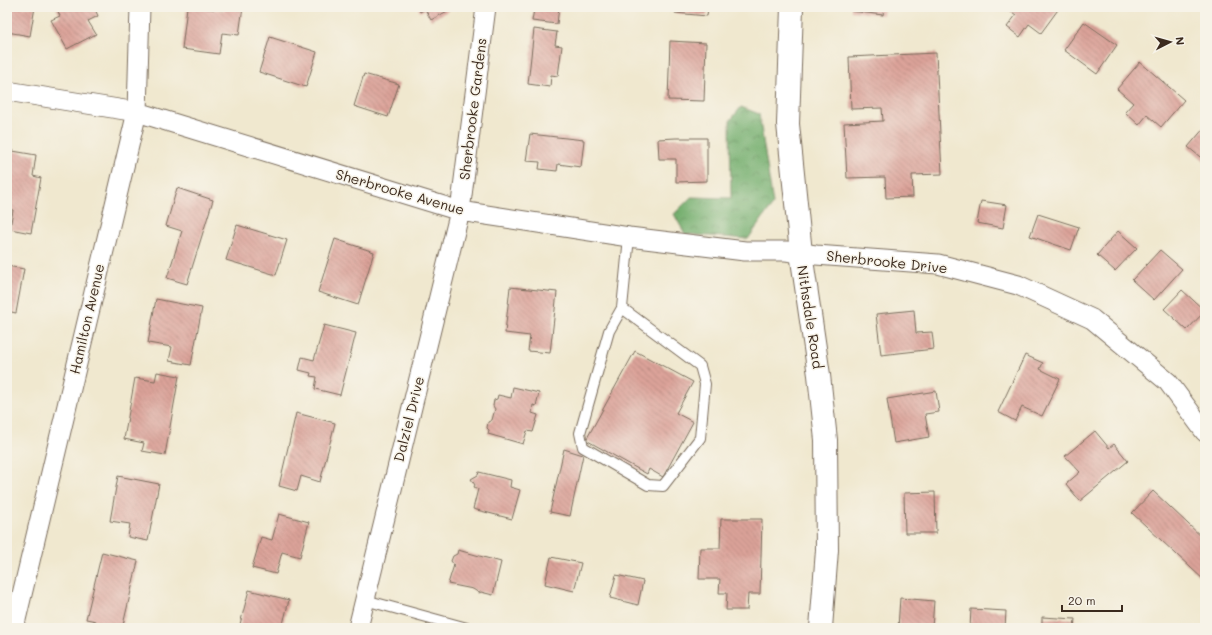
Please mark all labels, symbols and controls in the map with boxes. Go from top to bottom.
north arrow [1150,22,1190,62]
text: N [1173,36,1188,46]
street label: Sherbrooke Gardens [454,37,491,181]
street label: Sherbrooke Avenue [334,164,467,219]
street label: Sherbrooke Drive [826,246,949,277]
street label: Hamilton Avenue [65,262,108,376]
street label: Nithsdale Road [793,264,828,370]
street label: Dalziel Drive [389,374,428,464]
scale bar [1062,587,1122,613]
text: 20 m [1068,592,1096,608]

